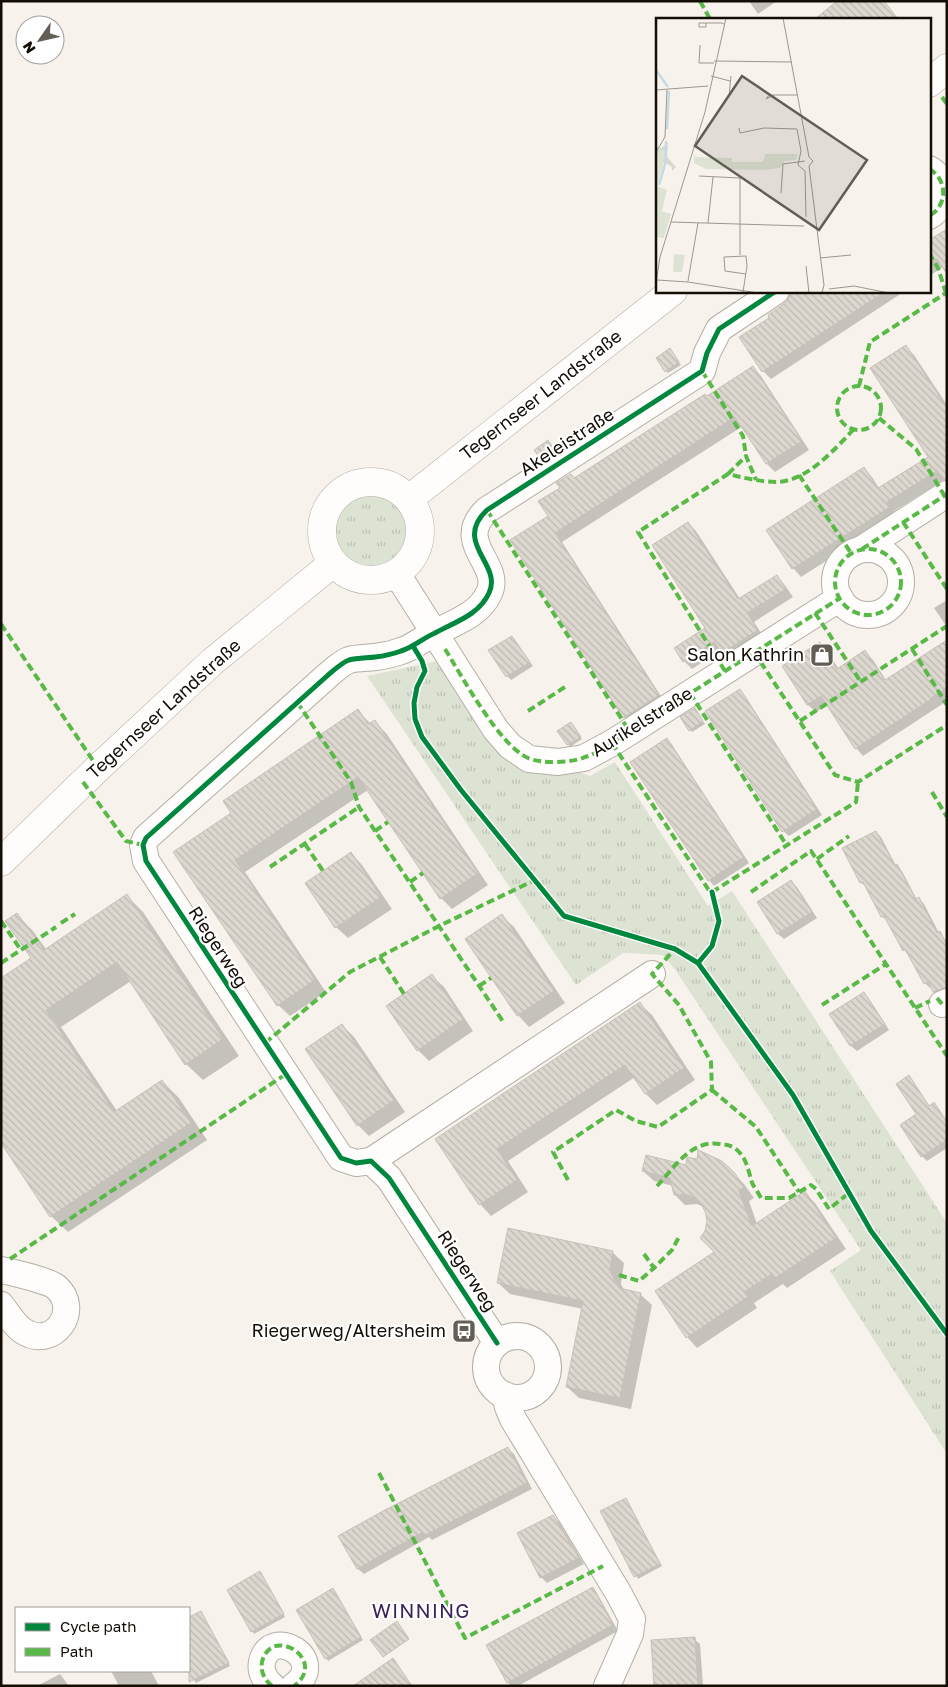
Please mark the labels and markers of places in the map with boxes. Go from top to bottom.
shop icon: Salon Kathrin [809,642,835,668]
place label: Salon Kathrin [687,643,804,665]
bus stop icon: Riegerweg/Altersheim [451,1318,477,1344]
place label: Riegerweg/Altersheim [251,1319,446,1341]

